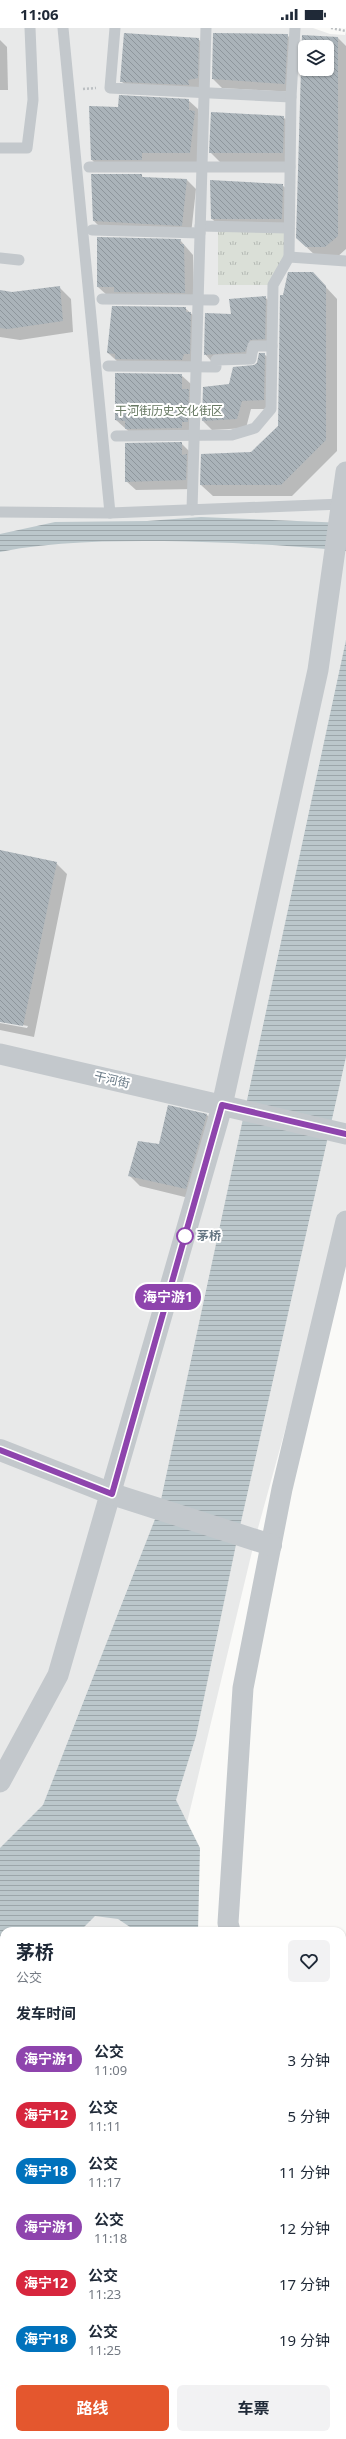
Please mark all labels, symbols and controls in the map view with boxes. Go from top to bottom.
text: 11:06 [20,4,59,24]
map controls [298,40,334,76]
button: layers [298,40,334,76]
park label: 干河街历史文化街区 [115,402,223,419]
street label: 干河街 [93,1067,132,1092]
marker: 茅桥 [176,1227,194,1245]
place label: 茅桥 [197,1227,221,1244]
line badge: 海宁游1 [140,1284,196,1310]
text: 海宁游1 [143,1287,193,1306]
text: 茅桥 [16,1939,54,1965]
button: heart [288,1940,330,1982]
text: 公交 [16,1968,42,1986]
text: 发车时间 [16,2003,76,2023]
text: 公交 [94,2041,124,2061]
text: 海宁游1 [24,2049,74,2068]
text: 3 分钟 [288,2050,330,2070]
text: 11:09 [94,2061,127,2079]
text: 公交 [88,2097,118,2117]
text: 海宁12 [24,2105,68,2124]
text: 5 分钟 [288,2106,330,2126]
text: 11:11 [88,2117,121,2135]
text: 公交 [88,2153,118,2173]
text: 海宁18 [24,2161,68,2180]
text: 11 分钟 [279,2162,330,2182]
text: 11:17 [88,2173,121,2191]
text: 公交 [94,2209,124,2229]
text: 海宁游1 [24,2217,74,2236]
text: 12 分钟 [279,2218,330,2238]
text: 11:18 [94,2229,127,2247]
text: 公交 [88,2265,118,2285]
text: 海宁12 [24,2273,68,2292]
text: 17 分钟 [279,2274,330,2294]
text: 11:23 [88,2285,121,2303]
text: 公交 [88,2321,118,2341]
text: 海宁18 [24,2329,68,2348]
text: 19 分钟 [279,2330,330,2350]
text: 11:25 [88,2341,121,2359]
button: 路线 [16,2385,169,2431]
button: 车票 [177,2385,330,2431]

